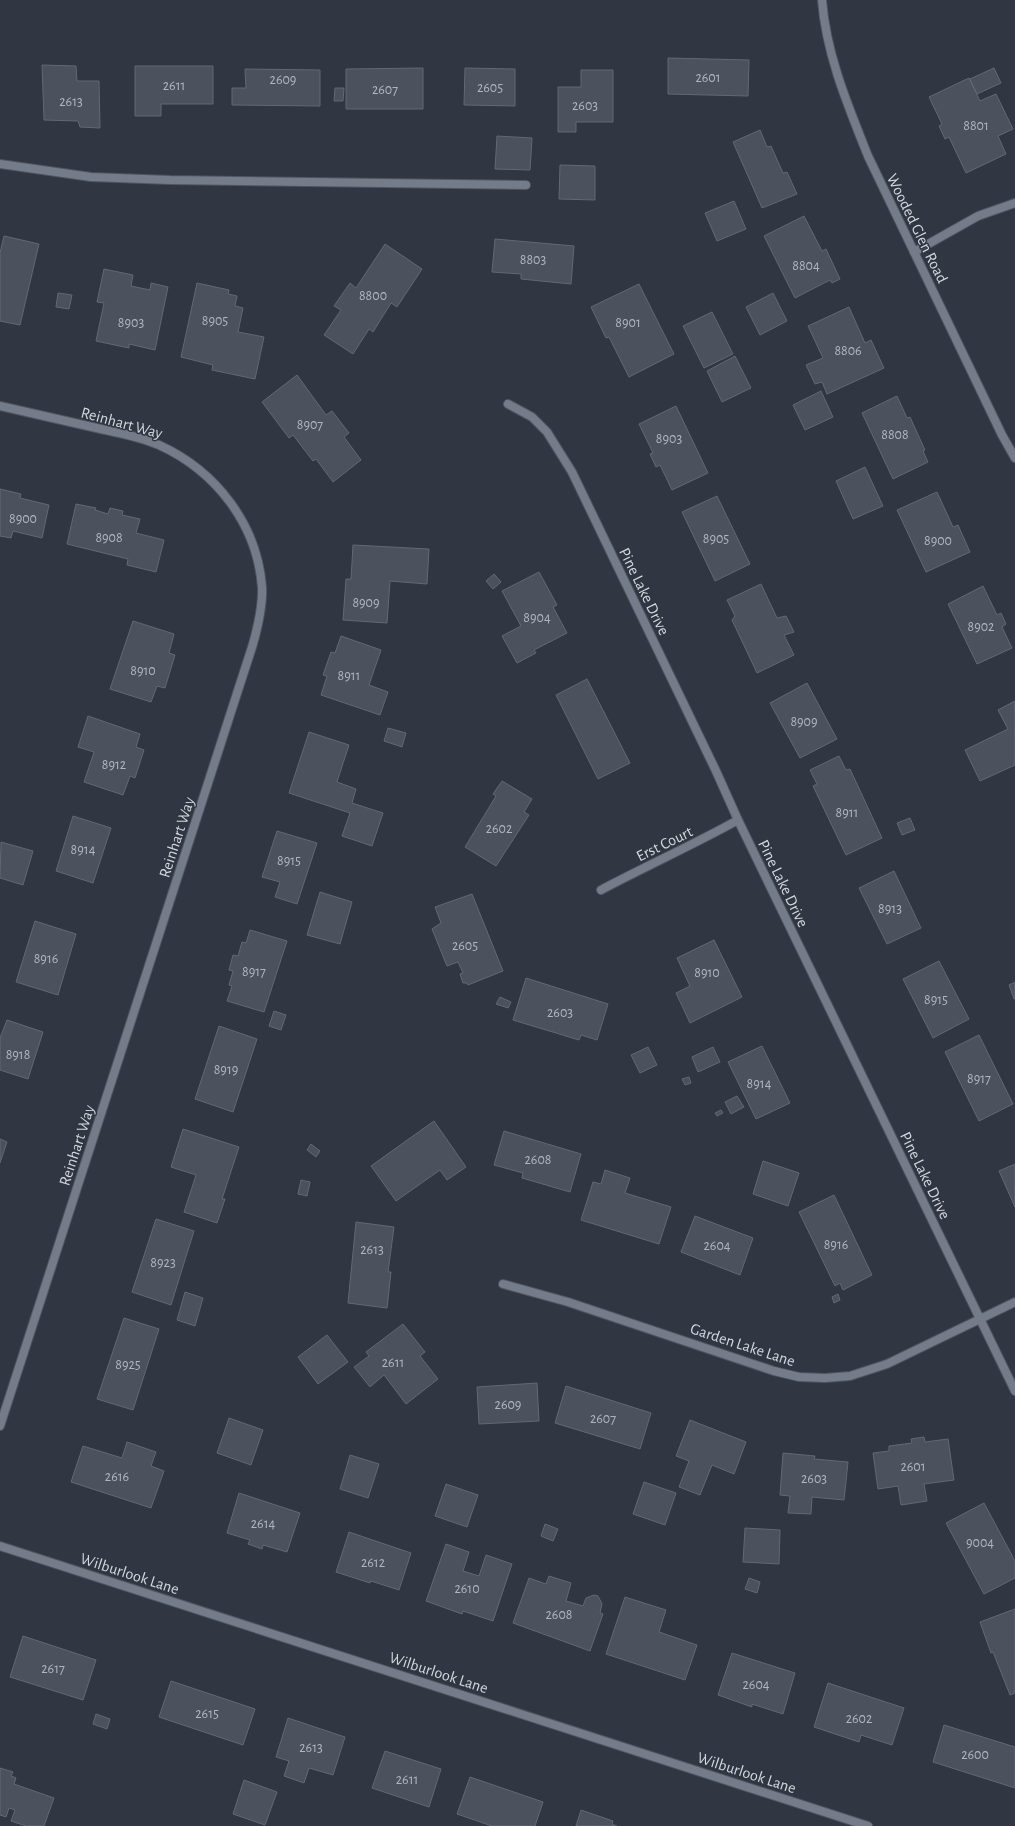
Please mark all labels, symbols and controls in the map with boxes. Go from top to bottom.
house number: 2601 [695,71,721,85]
house number: 2609 [270,73,296,87]
house number: 2611 [163,79,185,93]
house number: 2605 [477,81,503,95]
house number: 2607 [372,83,398,97]
house number: 2613 [59,95,83,109]
house number: 2603 [572,99,598,113]
house number: 8801 [963,119,989,133]
street label: Wooded Glen Road [884,171,950,286]
house number: 8803 [520,253,546,267]
house number: 8804 [792,259,820,273]
house number: 8800 [359,289,387,303]
house number: 8905 [202,314,228,328]
house number: 8903 [118,316,144,330]
house number: 8901 [615,316,641,330]
house number: 8806 [834,344,862,358]
street label: Reinhart Way [79,404,164,443]
house number: 8907 [297,418,323,432]
house number: 8808 [881,428,909,442]
house number: 8903 [656,432,682,446]
house number: 8900 [9,512,37,526]
house number: 8908 [95,531,123,545]
house number: 8905 [703,532,729,546]
house number: 8900 [924,534,952,548]
street label: Pine Lake Drive [616,545,672,638]
house number: 8909 [352,596,380,610]
house number: 8904 [523,611,551,625]
house number: 8902 [968,620,994,634]
house number: 8910 [130,664,156,678]
house number: 8911 [338,669,360,683]
house number: 8909 [790,715,818,729]
house number: 8912 [102,758,126,772]
street label: Reinhart Way [156,795,198,880]
house number: 8911 [836,806,858,820]
house number: 2602 [486,822,512,836]
street label: Erst Court [634,823,695,864]
street label: Pine Lake Drive [755,837,811,930]
house number: 8914 [71,843,96,857]
house number: 8915 [277,854,301,868]
house number: 8913 [878,902,902,916]
house number: 2605 [452,939,478,953]
house number: 8916 [34,952,58,966]
house number: 8917 [242,965,266,979]
house number: 8910 [694,966,720,980]
house number: 8915 [924,993,948,1007]
house number: 2603 [547,1006,573,1020]
house number: 8918 [6,1048,30,1062]
house number: 8919 [214,1063,238,1077]
house number: 8917 [967,1072,991,1086]
house number: 8914 [747,1077,772,1091]
street label: Reinhart Way [56,1103,98,1188]
street label: Pine Lake Drive [897,1129,953,1222]
house number: 2608 [525,1153,551,1167]
house number: 8916 [824,1238,848,1252]
house number: 2604 [703,1239,731,1253]
house number: 2613 [360,1243,384,1257]
house number: 8923 [150,1256,176,1270]
street label: Garden Lake Lane [688,1320,797,1369]
house number: 2611 [382,1356,404,1370]
house number: 8925 [115,1358,141,1372]
house number: 2609 [495,1398,521,1412]
house number: 2607 [590,1412,616,1426]
house number: 2601 [900,1460,926,1474]
house number: 2616 [105,1470,129,1484]
house number: 2603 [801,1472,827,1486]
house number: 2614 [251,1517,276,1531]
house number: 9004 [966,1536,994,1550]
street label: Wilburlook Lane [78,1550,181,1597]
house number: 2612 [361,1556,385,1570]
house number: 2610 [454,1582,480,1596]
house number: 2608 [546,1608,572,1622]
street label: Wilburlook Lane [387,1649,490,1696]
house number: 2617 [41,1662,65,1676]
house number: 2604 [742,1678,770,1692]
house number: 2615 [195,1707,219,1721]
house number: 2602 [846,1712,872,1726]
house number: 2613 [299,1741,323,1755]
house number: 2600 [961,1748,989,1762]
street label: Wilburlook Lane [695,1749,798,1796]
house number: 2611 [396,1773,418,1787]

